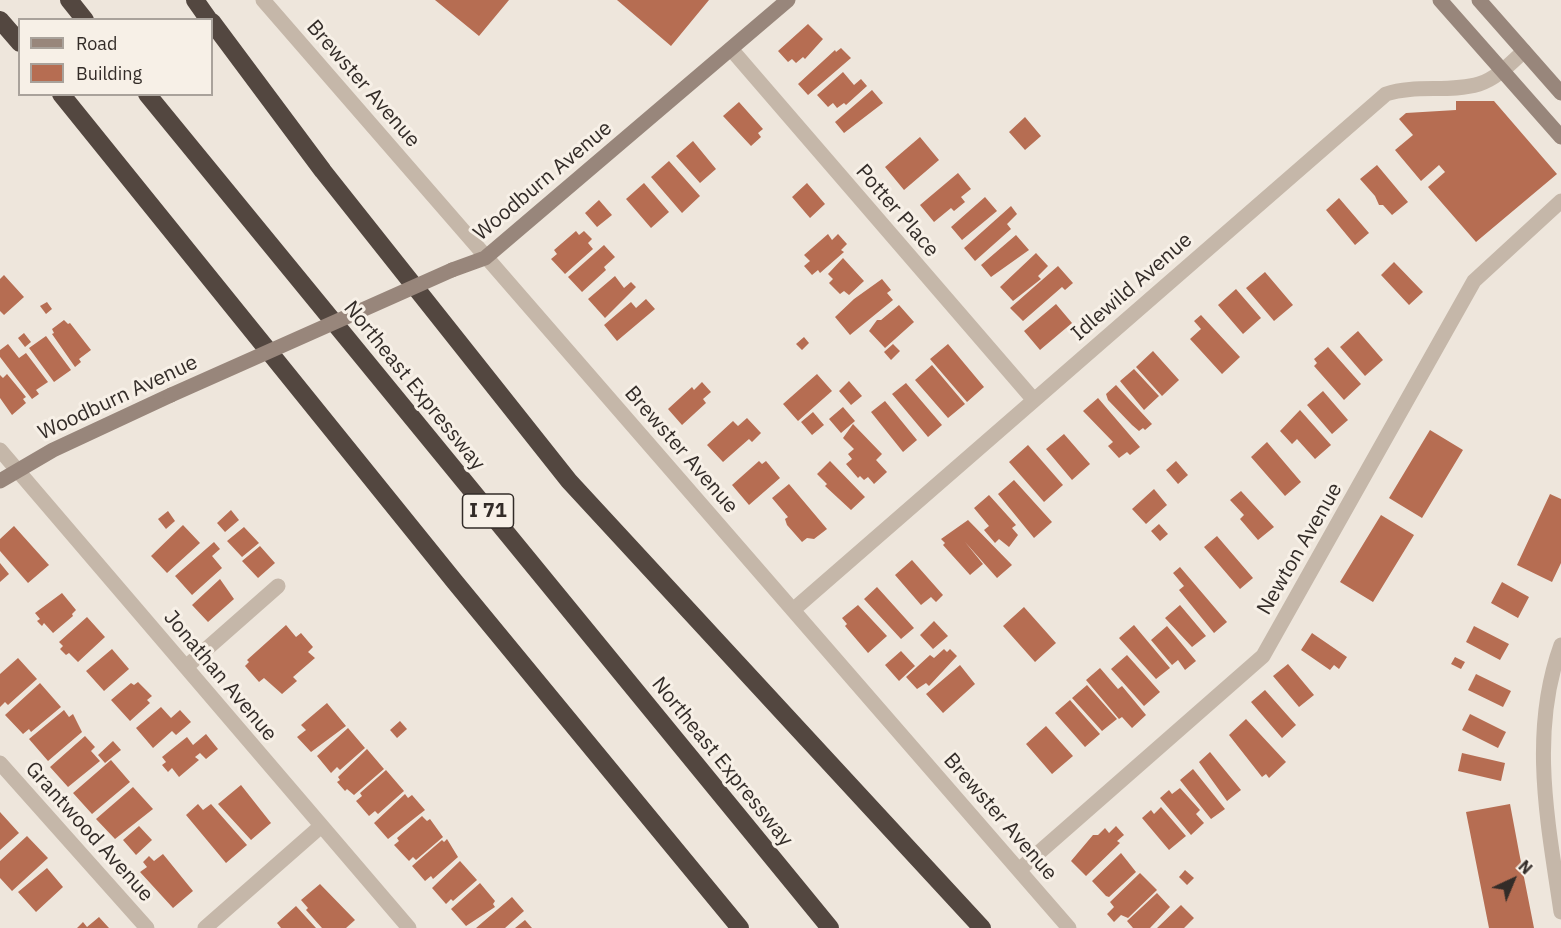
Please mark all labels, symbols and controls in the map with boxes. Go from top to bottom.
street label: Brewster Avenue [301,15,425,153]
legend [18,18,213,96]
text: Road [76,32,117,55]
text: Building [76,62,142,85]
street label: Woodburn Avenue [469,116,617,246]
street label: Potter Place [850,160,944,262]
street label: Idlewild Avenue [1066,228,1198,346]
street label: Northeast Expressway [338,296,490,476]
street label: Woodburn Avenue [34,350,202,446]
street label: Brewster Avenue [619,381,743,519]
street label: Newton Avenue [1252,478,1348,620]
road number: I 71 [462,494,514,528]
street label: Jonathan Avenue [158,605,282,747]
street label: Northeast Expressway [646,672,798,852]
street label: Brewster Avenue [938,748,1062,886]
street label: Grantwood Avenue [20,757,158,907]
north arrow [1483,850,1543,910]
text: N [1514,856,1537,878]

